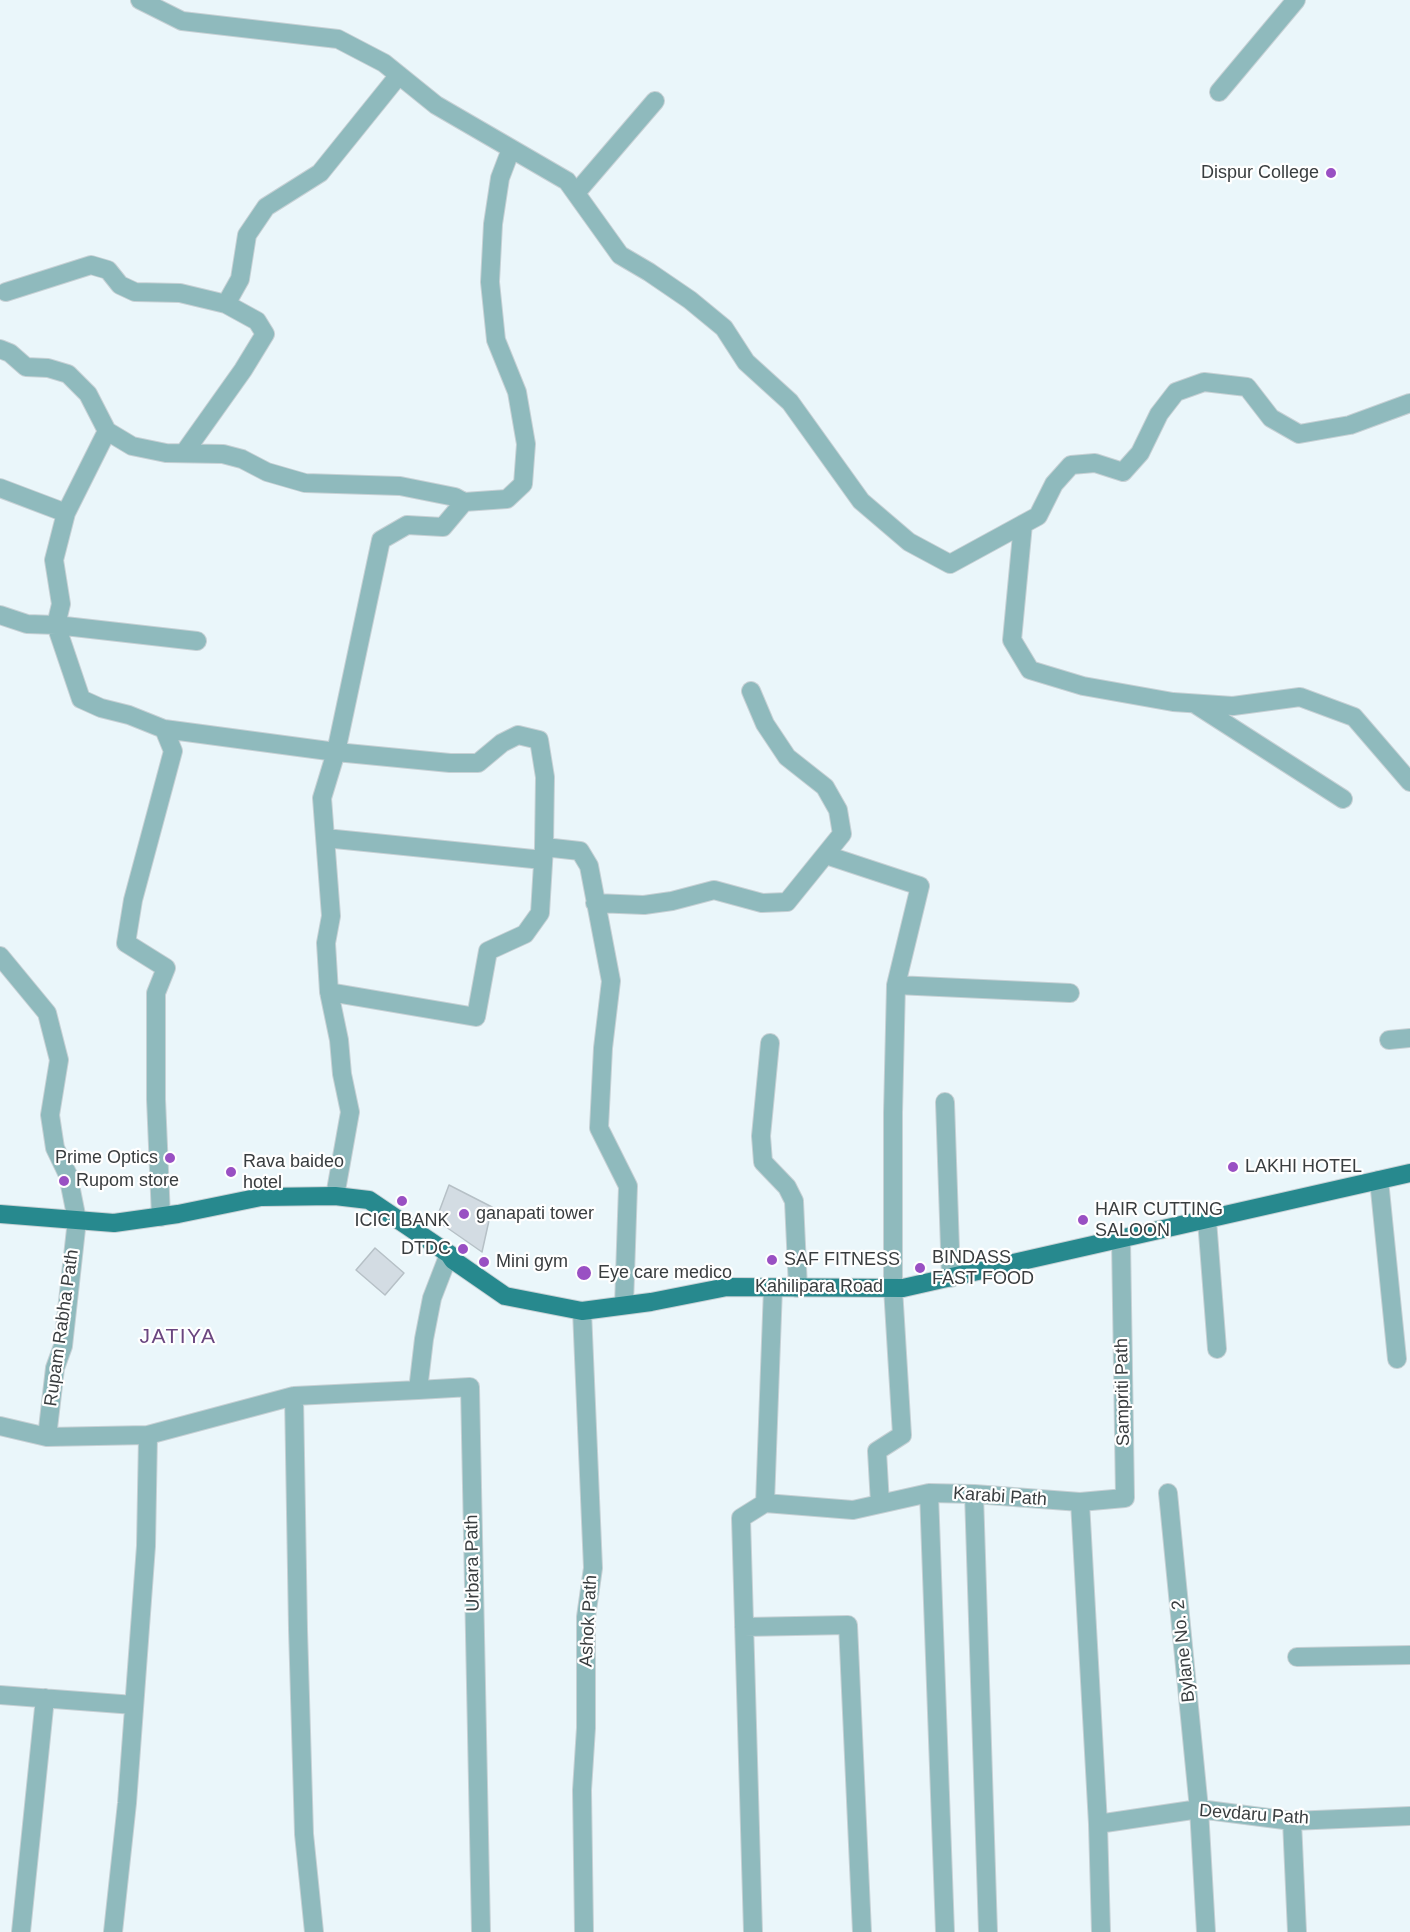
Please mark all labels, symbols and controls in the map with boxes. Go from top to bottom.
place label: Dispur College [1201,162,1319,184]
marker: Dispur College [1324,166,1338,180]
place label: Prime Optics [55,1147,158,1169]
marker: Prime Optics [163,1151,177,1165]
place label: Rava baideo hotel [243,1151,344,1194]
place label: LAKHI HOTEL [1245,1156,1362,1178]
marker: LAKHI HOTEL [1226,1160,1240,1174]
marker: Rava baideo hotel [224,1165,238,1179]
place label: Rupom store [76,1170,179,1192]
marker: Rupom store [57,1174,71,1188]
marker: ICICI BANK [395,1194,409,1208]
place label: HAIR CUTTING SALOON [1095,1199,1223,1242]
place label: ganapati tower [476,1203,594,1225]
marker: ganapati tower [457,1207,471,1221]
place label: ICICI BANK [354,1210,450,1232]
marker: HAIR CUTTING SALOON [1076,1213,1090,1227]
place label: DTDC [401,1238,451,1260]
marker: DTDC [456,1242,470,1256]
place label: BINDASS FAST FOOD [932,1247,1034,1290]
street label: Rupam Rabha Path [40,1248,84,1408]
place label: SAF FITNESS [784,1249,900,1271]
place label: Mini gym [496,1251,568,1273]
marker: SAF FITNESS [765,1253,779,1267]
marker: Mini gym [477,1255,491,1269]
marker: BINDASS FAST FOOD [913,1261,927,1275]
place label: Eye care medico [598,1262,732,1284]
marker: Eye care medico [575,1264,593,1282]
street label: Kahilipara Road [755,1276,883,1298]
district label: JATIYA [139,1324,217,1350]
street label: Sampriti Path [1111,1338,1135,1446]
street label: Karabi Path [952,1483,1048,1511]
street label: Urbara Path [461,1514,485,1612]
street label: Ashok Path [576,1574,602,1668]
street label: Bylane No. 2 [1168,1599,1200,1703]
street label: Devdaru Path [1198,1800,1310,1830]

